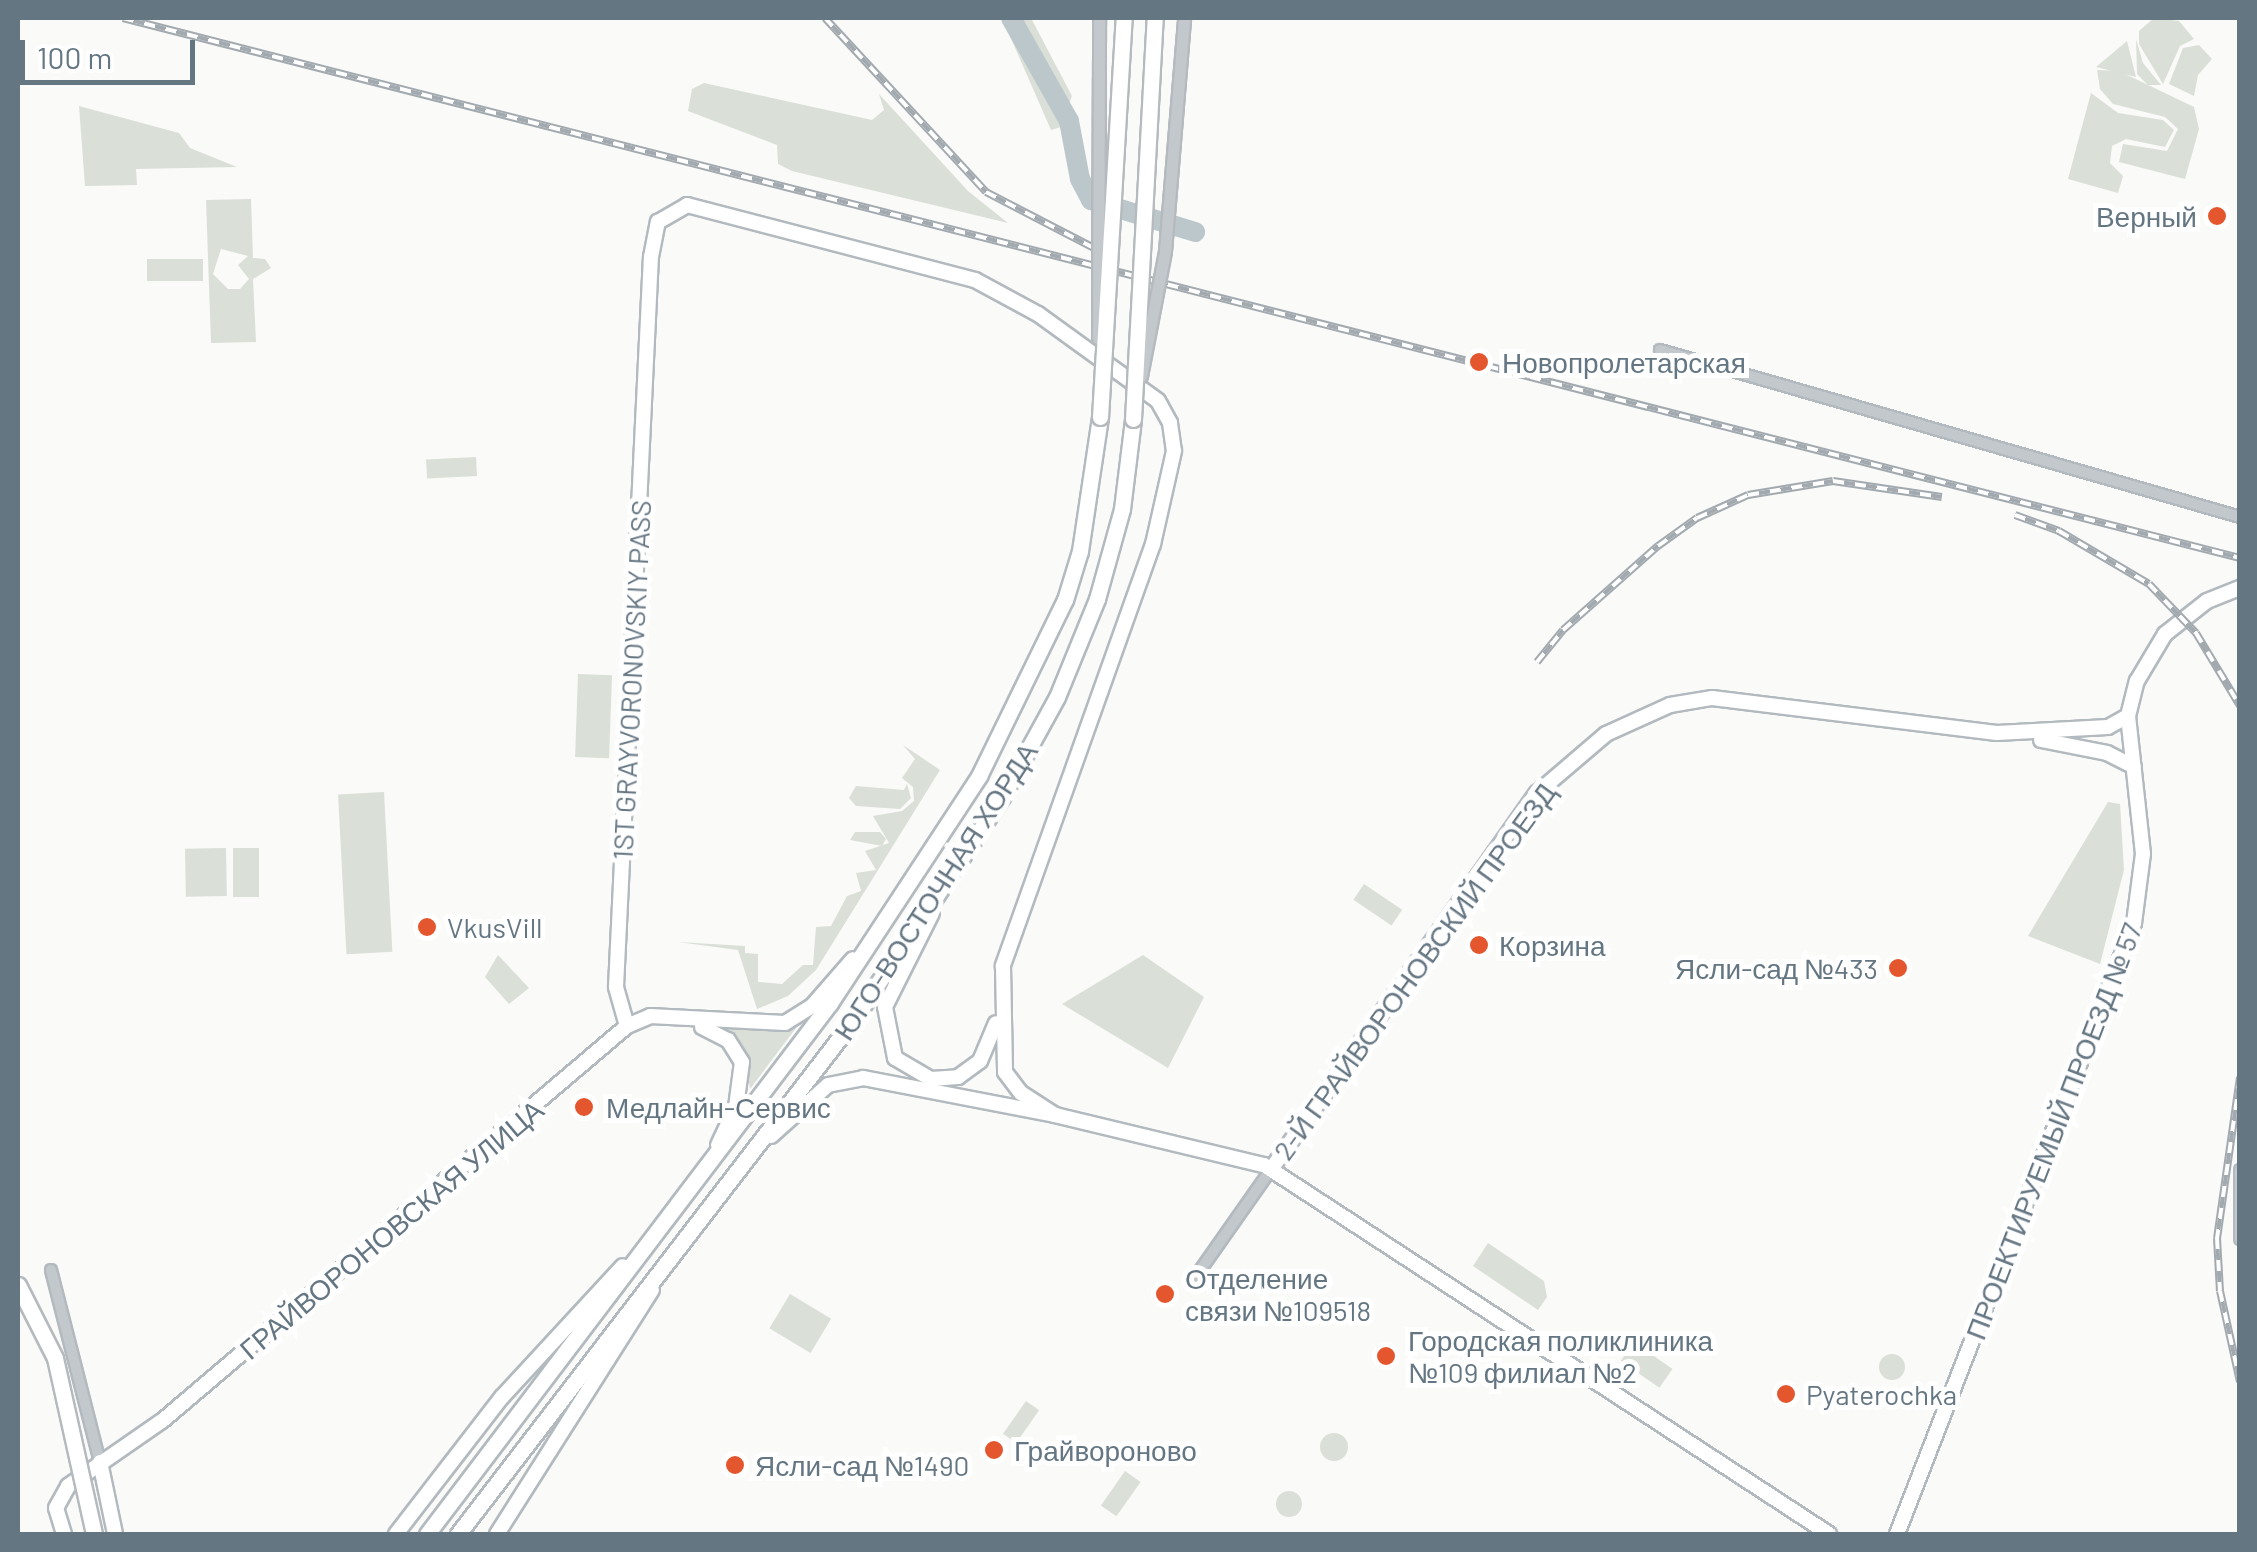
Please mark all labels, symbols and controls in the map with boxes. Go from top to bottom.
scale bar [25,20,200,82]
text: 100 m [37,39,112,75]
place label: Верный [2096,199,2197,233]
marker: Верный [2206,205,2228,227]
place label: Новопролетарская [1502,345,1746,379]
marker: Новопролетарская [1466,349,1492,375]
street label: 1ST GRAYVORONOVSKIY PASS [605,499,657,861]
street label: ЮГО-ВОСТОЧНАЯ ХОРДА [826,736,1044,1046]
street label: 2-Й ГРАЙВОРОНОВСКИЙ ПРОЕЗД [1266,776,1562,1166]
place label: VkusVill [447,910,543,944]
marker: VkusVill [416,916,438,938]
street label: ПРОЕКТИРУЕМЫЙ ПРОЕЗД № 57 [1958,918,2148,1344]
place label: Корзина [1499,928,1606,962]
marker: Корзина [1468,934,1490,956]
place label: Ясли-сад №433 [1675,951,1878,985]
marker: Ясли-сад №433 [1887,957,1909,979]
place label: Медлайн-Сервис [606,1090,831,1124]
street label: ГРАЙВОРОНОВСКАЯ УЛИЦА [232,1092,550,1366]
marker: Медлайн-Сервис [571,1094,597,1120]
place label: Отделение связи №109518 [1185,1261,1371,1327]
marker: Отделение связи №109518 [1154,1283,1176,1305]
place label: Городская поликлиника №109 филиал №2 [1408,1323,1713,1389]
marker: Городская поликлиника №109 филиал №2 [1373,1343,1399,1369]
place label: Pyaterochka [1806,1377,1957,1411]
marker: Pyaterochka [1775,1383,1797,1405]
place label: Грайвороново [1014,1433,1197,1467]
marker: Грайвороново [983,1439,1005,1461]
place label: Ясли-сад №1490 [755,1448,969,1482]
marker: Ясли-сад №1490 [724,1454,746,1476]

